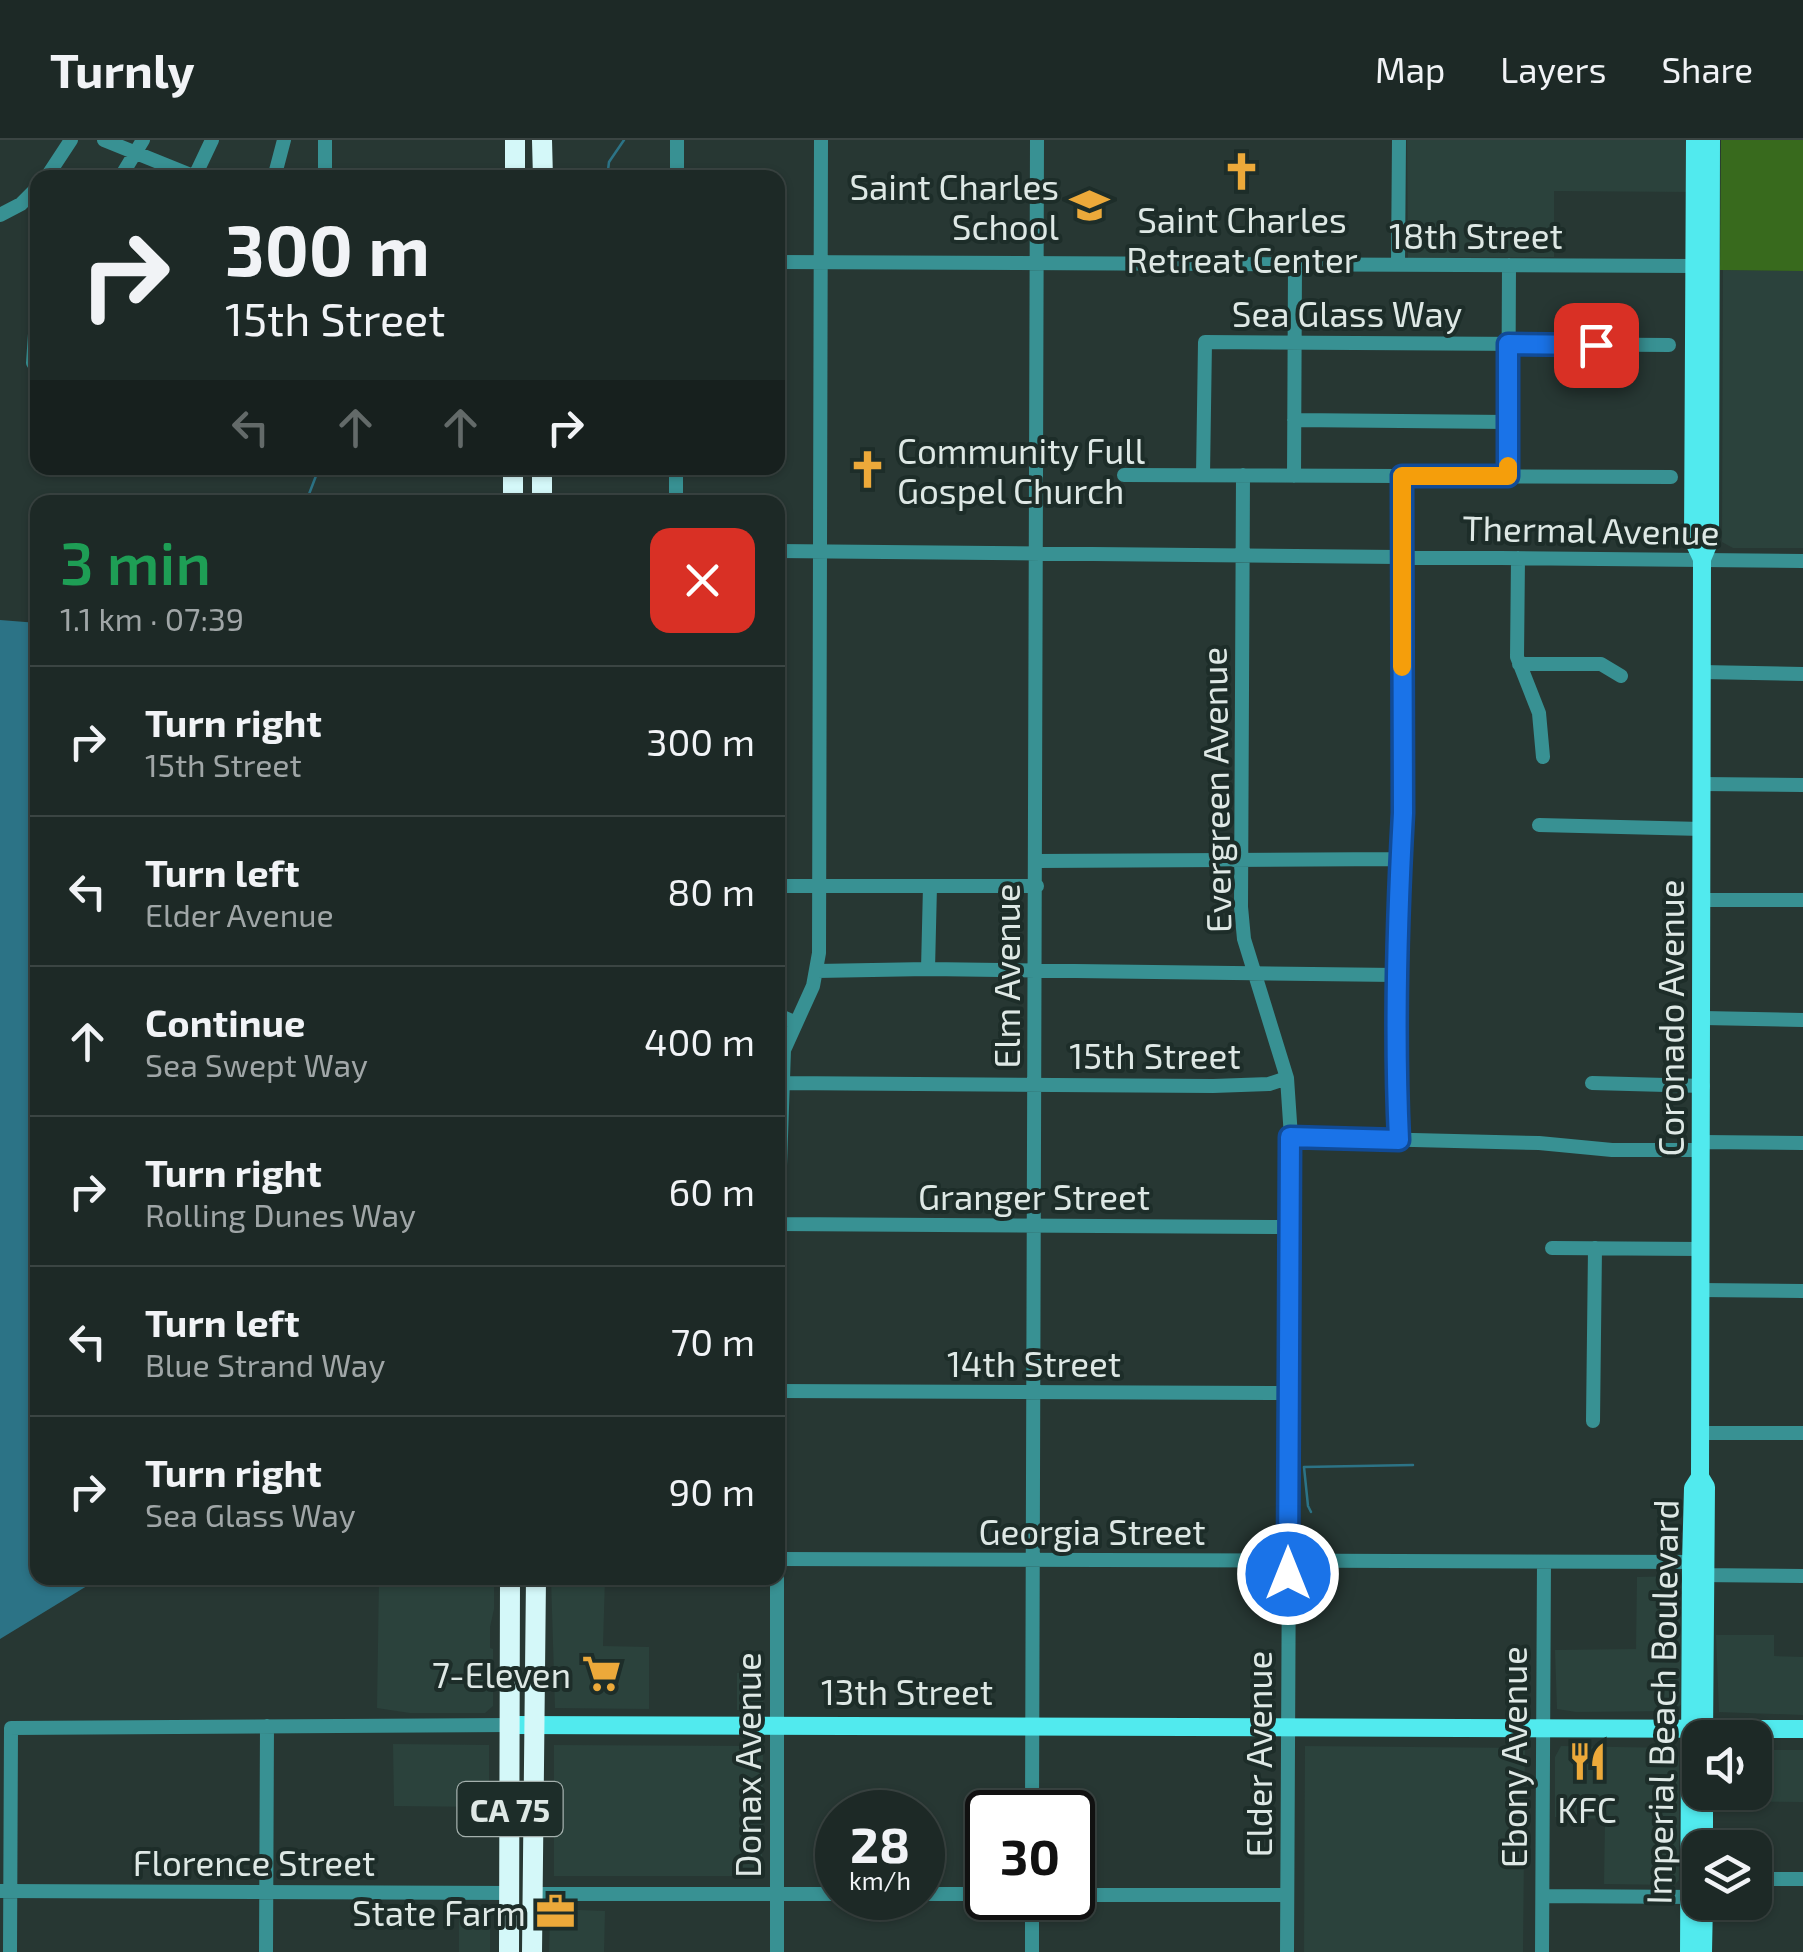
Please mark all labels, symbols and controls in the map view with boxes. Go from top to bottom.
text: Turnly [50,40,195,98]
text: Map [1375,48,1445,90]
text: Layers [1500,48,1606,90]
text: Share [1661,48,1753,90]
church icon: Saint Charles Retreat Center [1221,151,1263,193]
place label: Saint Charles School [849,165,1060,247]
school or university icon: Saint Charles School [1068,185,1110,227]
place label: Saint Charles Retreat Center [1126,198,1358,280]
text: 300 m [225,206,430,290]
icon: right [60,210,190,340]
street label: 18th Street [1389,214,1563,256]
text: 15th Street [225,291,445,345]
street label: Sea Glass Way [1232,292,1462,334]
pin [1554,303,1639,388]
icon: arrive [1569,318,1624,373]
icon: left [223,400,278,455]
icon: ahead [328,400,383,455]
icon: ahead [433,400,488,455]
icon: right [538,400,593,455]
place label: Community Full Gospel Church [897,429,1146,511]
church icon: Community Full Gospel Church [846,449,888,491]
street label: Thermal Avenue [1462,506,1720,552]
text: 3 min [60,525,211,597]
button: close [650,528,755,633]
text: 1.1 km · 07:39 [60,599,244,637]
street label: Evergreen Avenue [1192,647,1238,933]
text: Turn right [145,699,322,745]
icon: right [60,714,115,769]
text: 300 m [646,718,755,764]
text: 15th Street [145,745,302,783]
text: Turn left [145,849,300,895]
icon: left [60,864,115,919]
text: 80 m [667,868,755,914]
street label: Coronado Avenue [1649,879,1691,1157]
street label: Elm Avenue [985,884,1027,1068]
text: Elder Avenue [145,895,334,933]
text: Continue [145,999,305,1045]
icon: ahead [60,1014,115,1069]
text: 400 m [644,1018,755,1064]
street label: 15th Street [1069,1034,1241,1076]
text: Sea Swept Way [145,1045,368,1083]
text: Turn right [145,1149,322,1195]
icon: right [60,1164,115,1219]
text: 60 m [669,1168,755,1214]
street label: Granger Street [918,1175,1150,1217]
text: Rolling Dunes Way [145,1195,416,1233]
text: Turn left [145,1299,300,1345]
icon: left [60,1314,115,1369]
text: 70 m [671,1318,755,1364]
street label: 14th Street [947,1342,1121,1384]
text: Blue Strand Way [145,1345,385,1383]
text: Turn right [145,1449,322,1495]
icon: right [60,1464,115,1519]
text: 90 m [669,1468,755,1514]
text: Sea Glass Way [145,1495,356,1533]
street label: Imperial Beach Boulevard [1636,1499,1686,1905]
street label: Georgia Street [978,1510,1206,1552]
position arrow [1236,1522,1340,1626]
street label: Ebony Avenue [1492,1646,1534,1868]
street label: Elder Avenue [1237,1651,1279,1857]
street label: Donax Avenue [726,1652,768,1878]
place label: 7-Eleven [432,1653,571,1695]
supermarket icon: 7-Eleven [580,1653,622,1695]
street label: 13th Street [821,1670,993,1712]
map controls [1682,1720,1772,1920]
button: sound [1682,1720,1772,1810]
restaurant icon: KFC [1566,1741,1608,1783]
road number: CA 75 [458,1782,562,1836]
place label: KFC [1557,1788,1617,1830]
speed limit sign: 30 [965,1790,1095,1920]
text: 28 [850,1813,910,1873]
button: layers [1682,1830,1772,1920]
street label: Florence Street [133,1841,375,1883]
text: km/h [849,1865,911,1895]
place label: State Farm [352,1891,526,1933]
office icon: State Farm [535,1891,577,1933]

